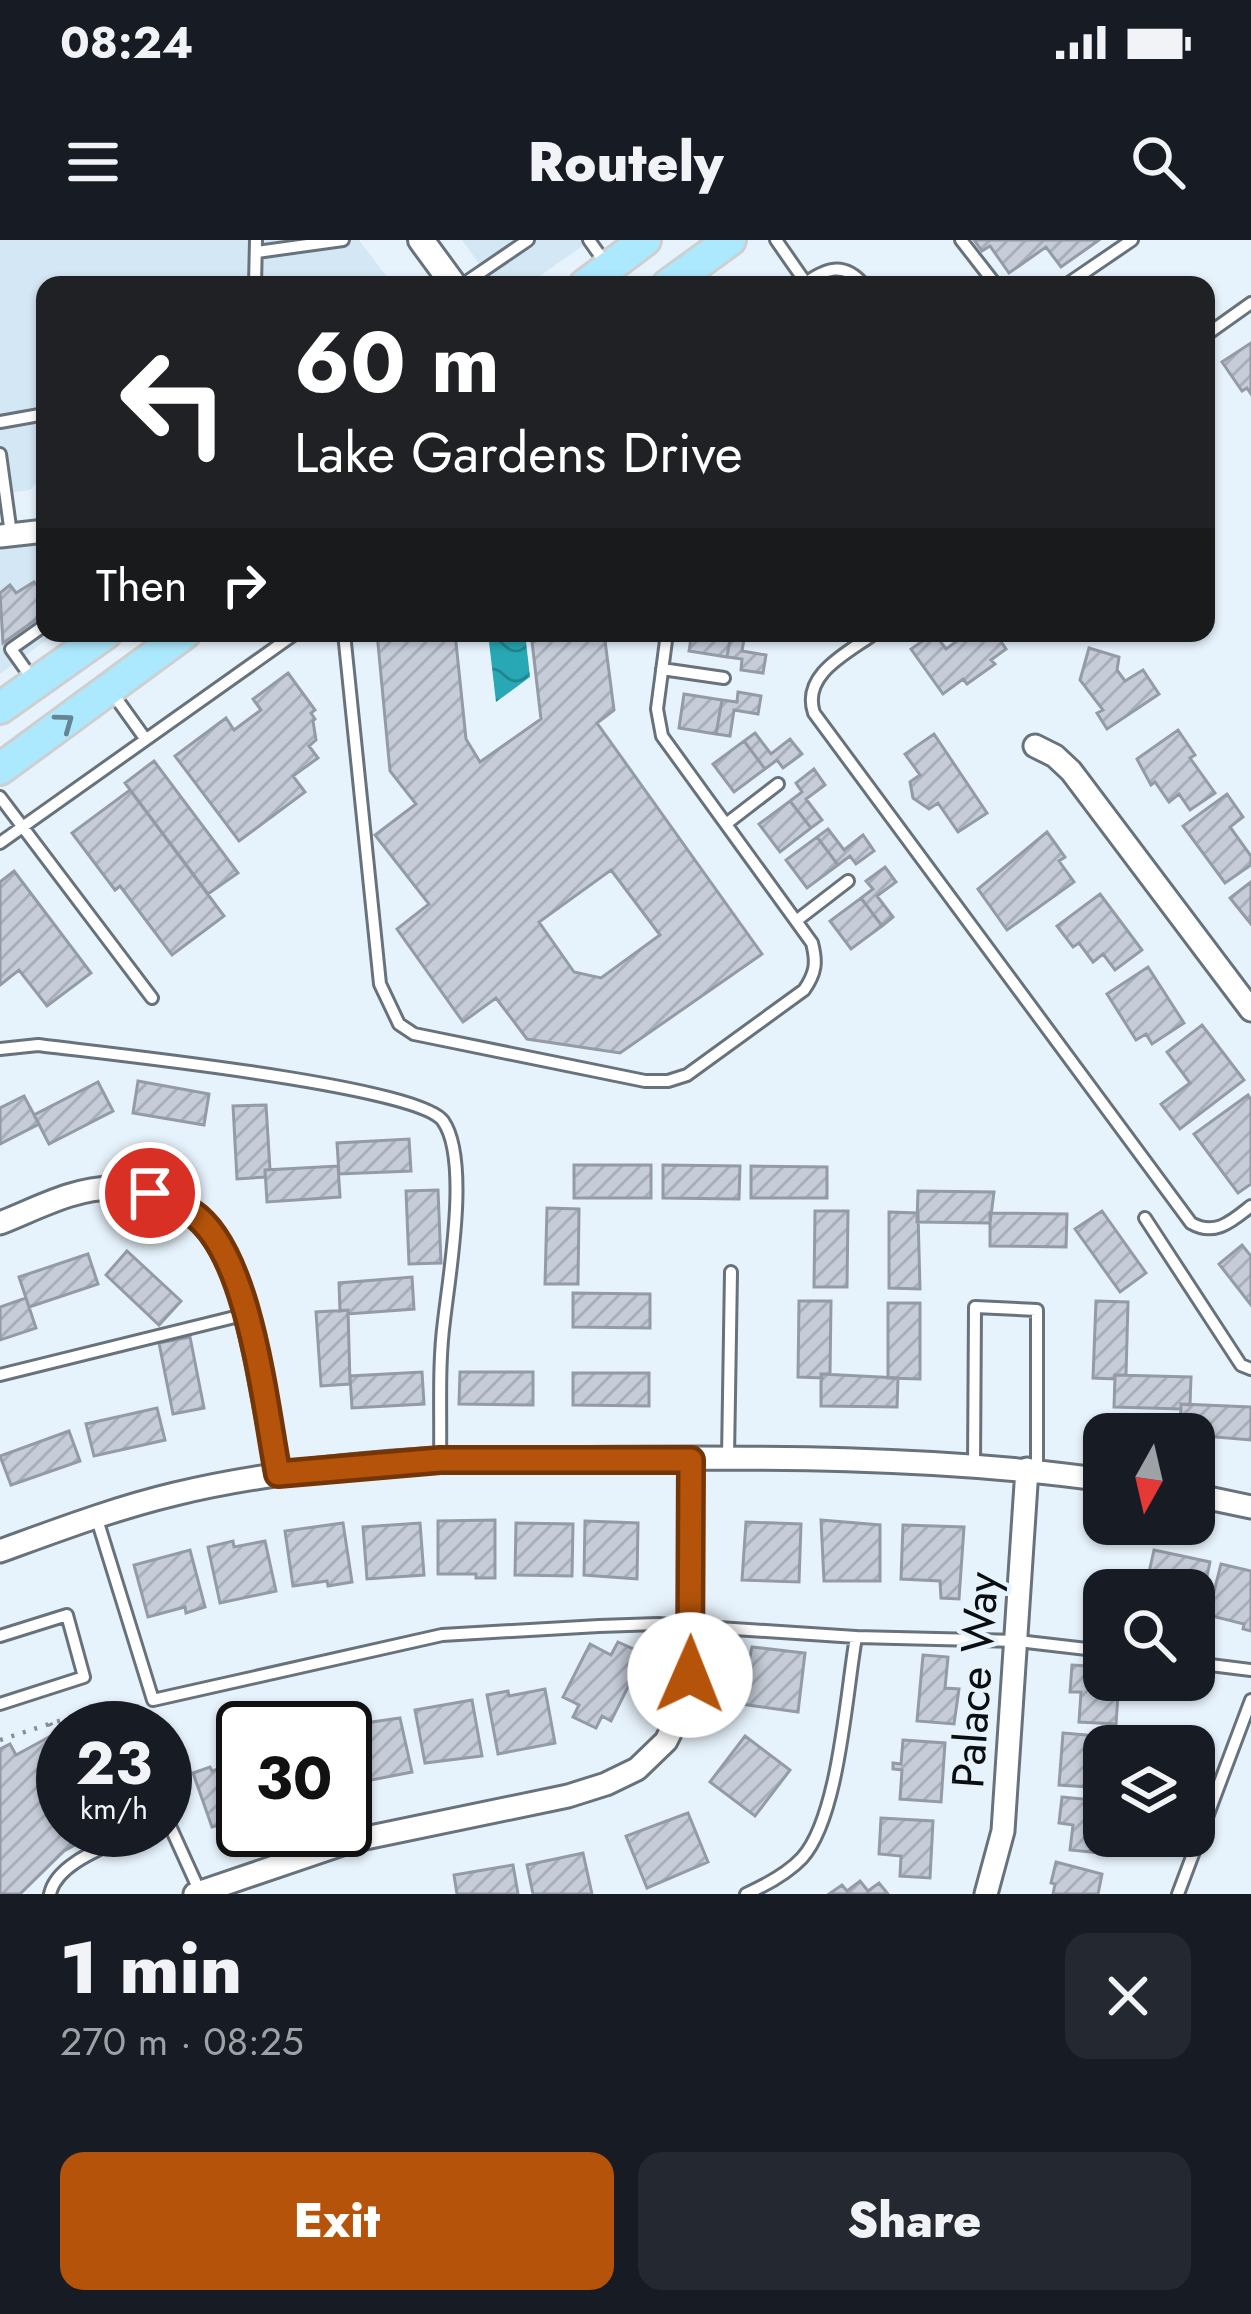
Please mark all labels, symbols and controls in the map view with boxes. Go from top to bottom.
text: 08:24 [60,10,193,75]
text: Routely [528,123,723,201]
icon: menu [60,129,126,195]
icon: search [1125,129,1191,195]
text: 60 m [294,302,500,424]
icon: left [96,324,252,480]
text: Lake Gardens Drive [294,414,743,492]
icon: right [211,552,277,618]
text: Then [96,553,187,618]
one-way arrow [52,714,73,736]
pin [99,1142,201,1244]
icon: arrive [117,1160,183,1226]
north arrow [1083,1413,1215,1545]
map controls [1083,1413,1215,1857]
button: search [1083,1569,1215,1701]
street label: Palace Way [935,1570,1015,1790]
position arrow [627,1612,753,1738]
speed limit sign: 30 [216,1701,372,1857]
text: 23 [76,1720,152,1807]
button: layers [1083,1725,1215,1857]
text: km/h [80,1787,148,1830]
text: 1 min [60,1916,242,2020]
button: close [1065,1933,1191,2059]
text: 270 m · 08:25 [60,2013,304,2070]
button: Exit [60,2152,614,2290]
button: Share [638,2152,1191,2290]

